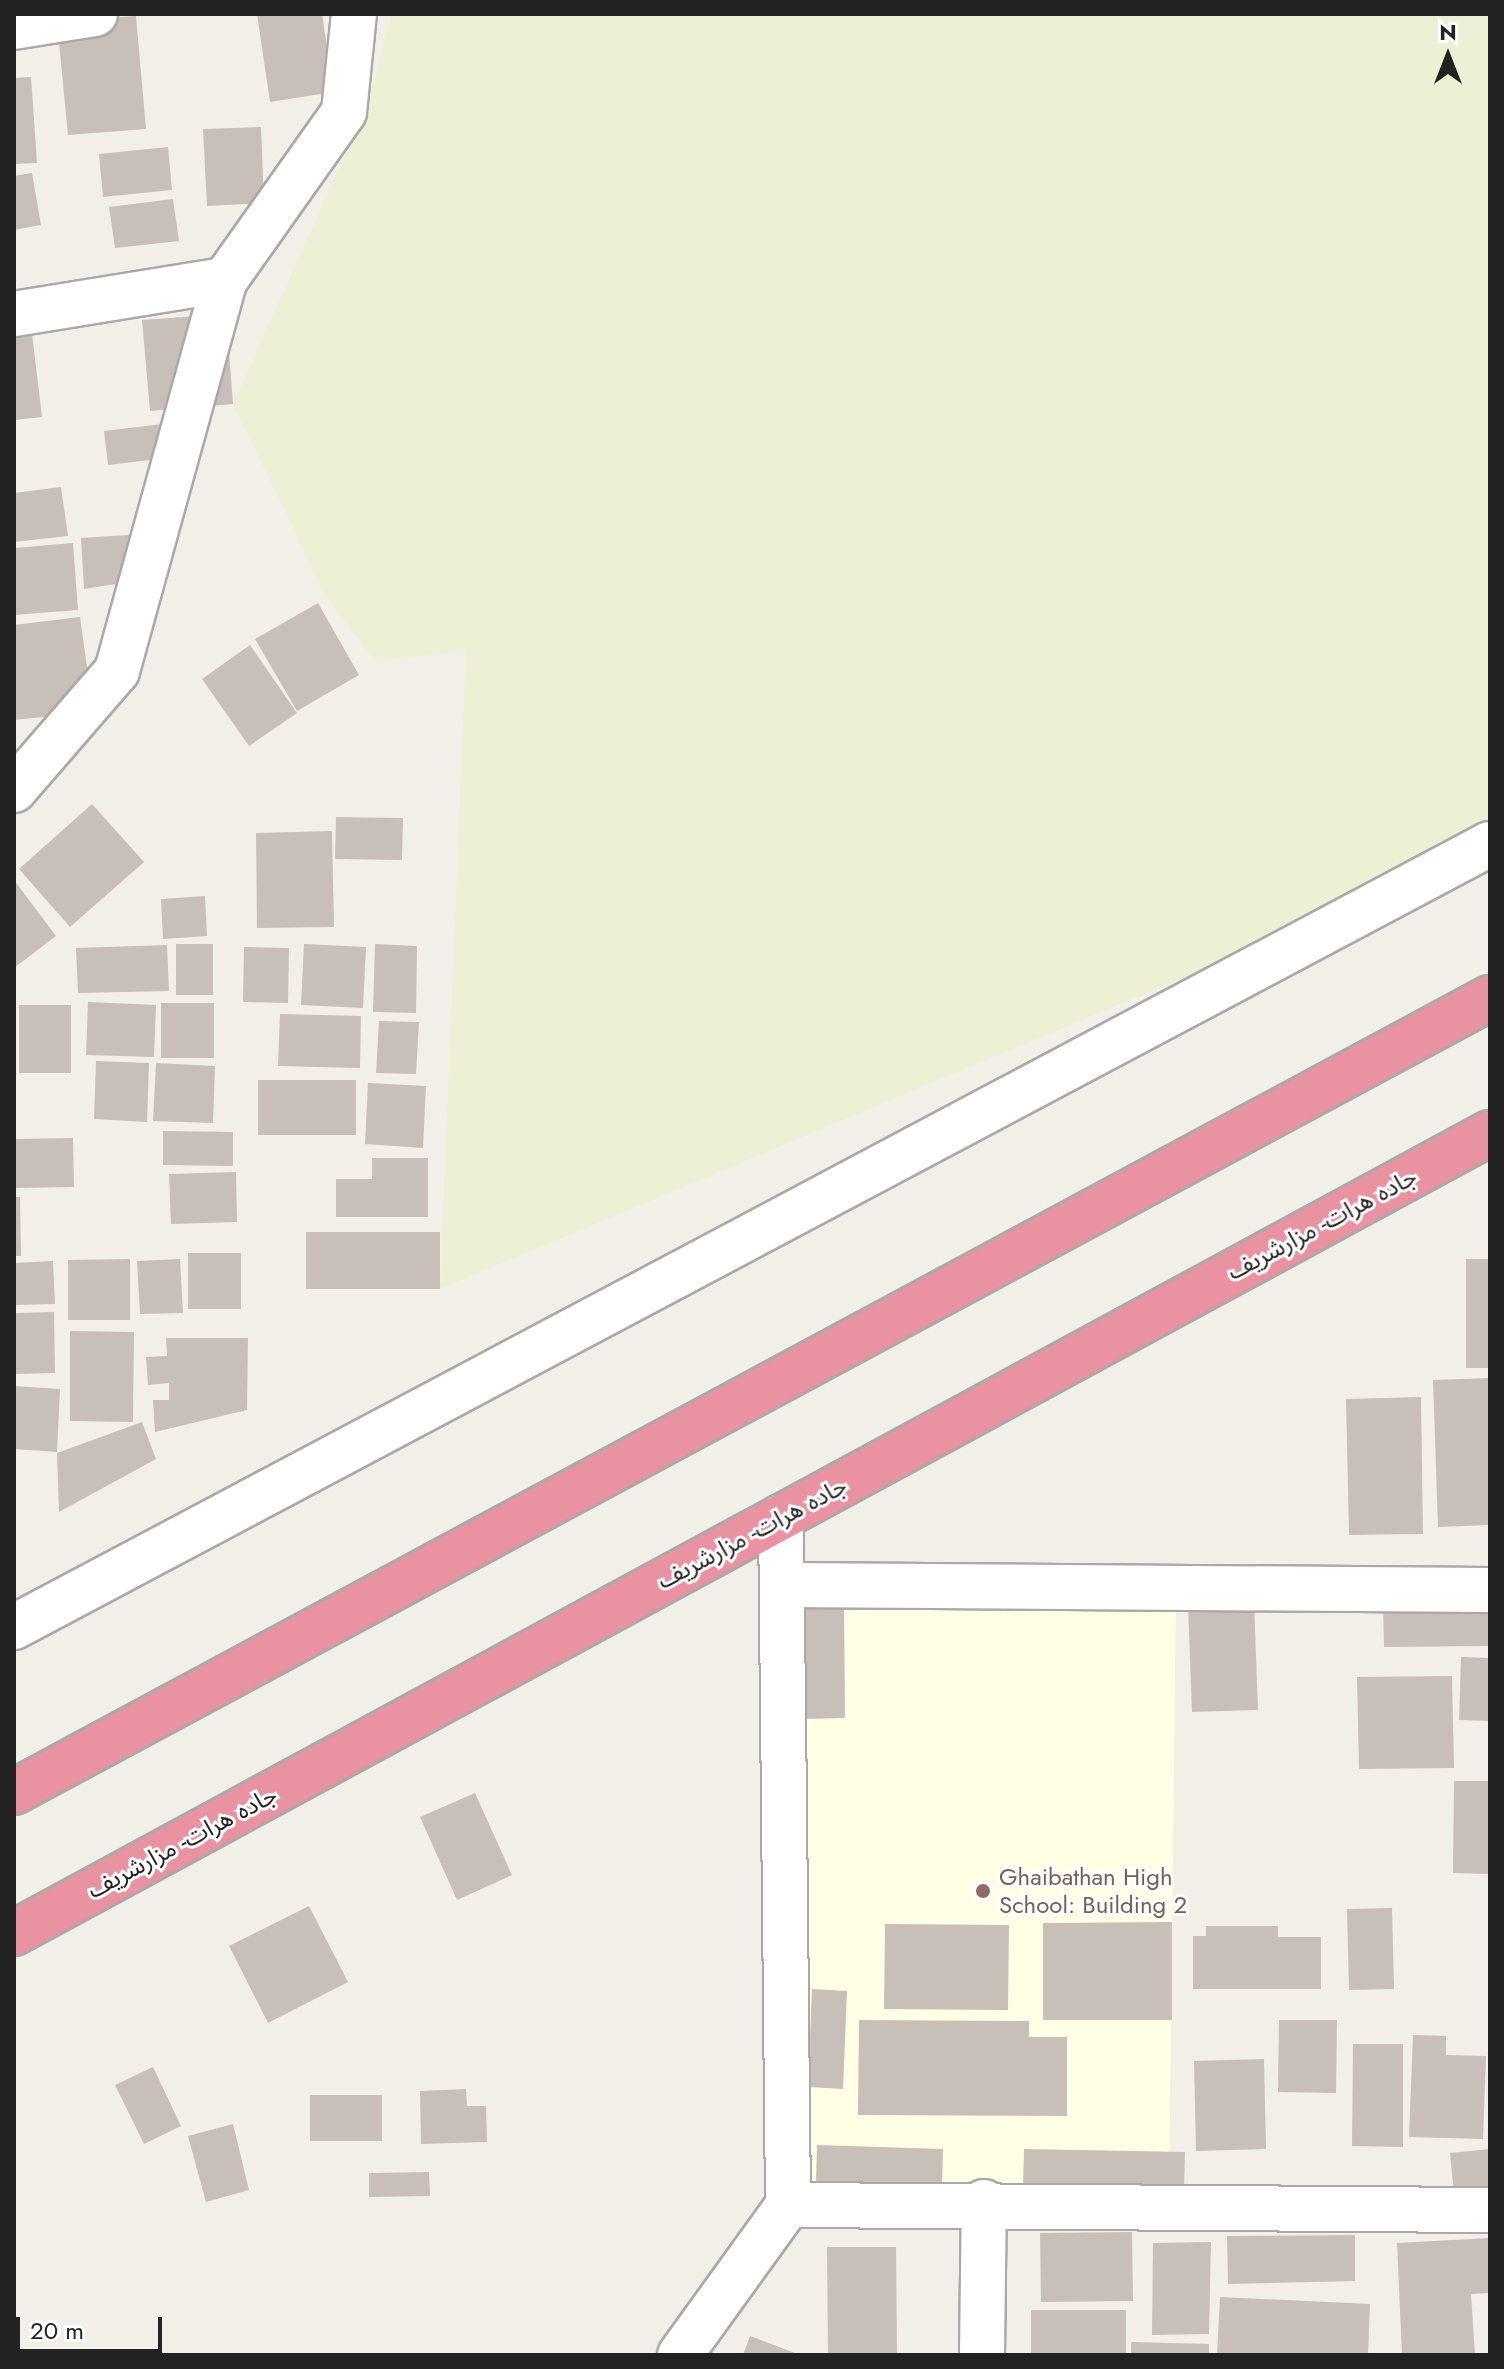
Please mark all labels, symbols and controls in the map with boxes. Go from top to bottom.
north arrow [1408,16,1488,96]
text: N [1439,16,1457,48]
street label: جاده هرات- مزارشریف [1222,1162,1422,1286]
street label: جاده هرات- مزارشریف [652,1471,852,1595]
street label: جاده هرات- مزارشریف [82,1780,282,1904]
place label: Ghaibathan High School: Building 2 [999,1863,1187,1919]
marker: Ghaibathan High School: Building 2 [974,1882,992,1900]
scale bar [20,2301,166,2351]
text: 20 m [30,2313,84,2348]

